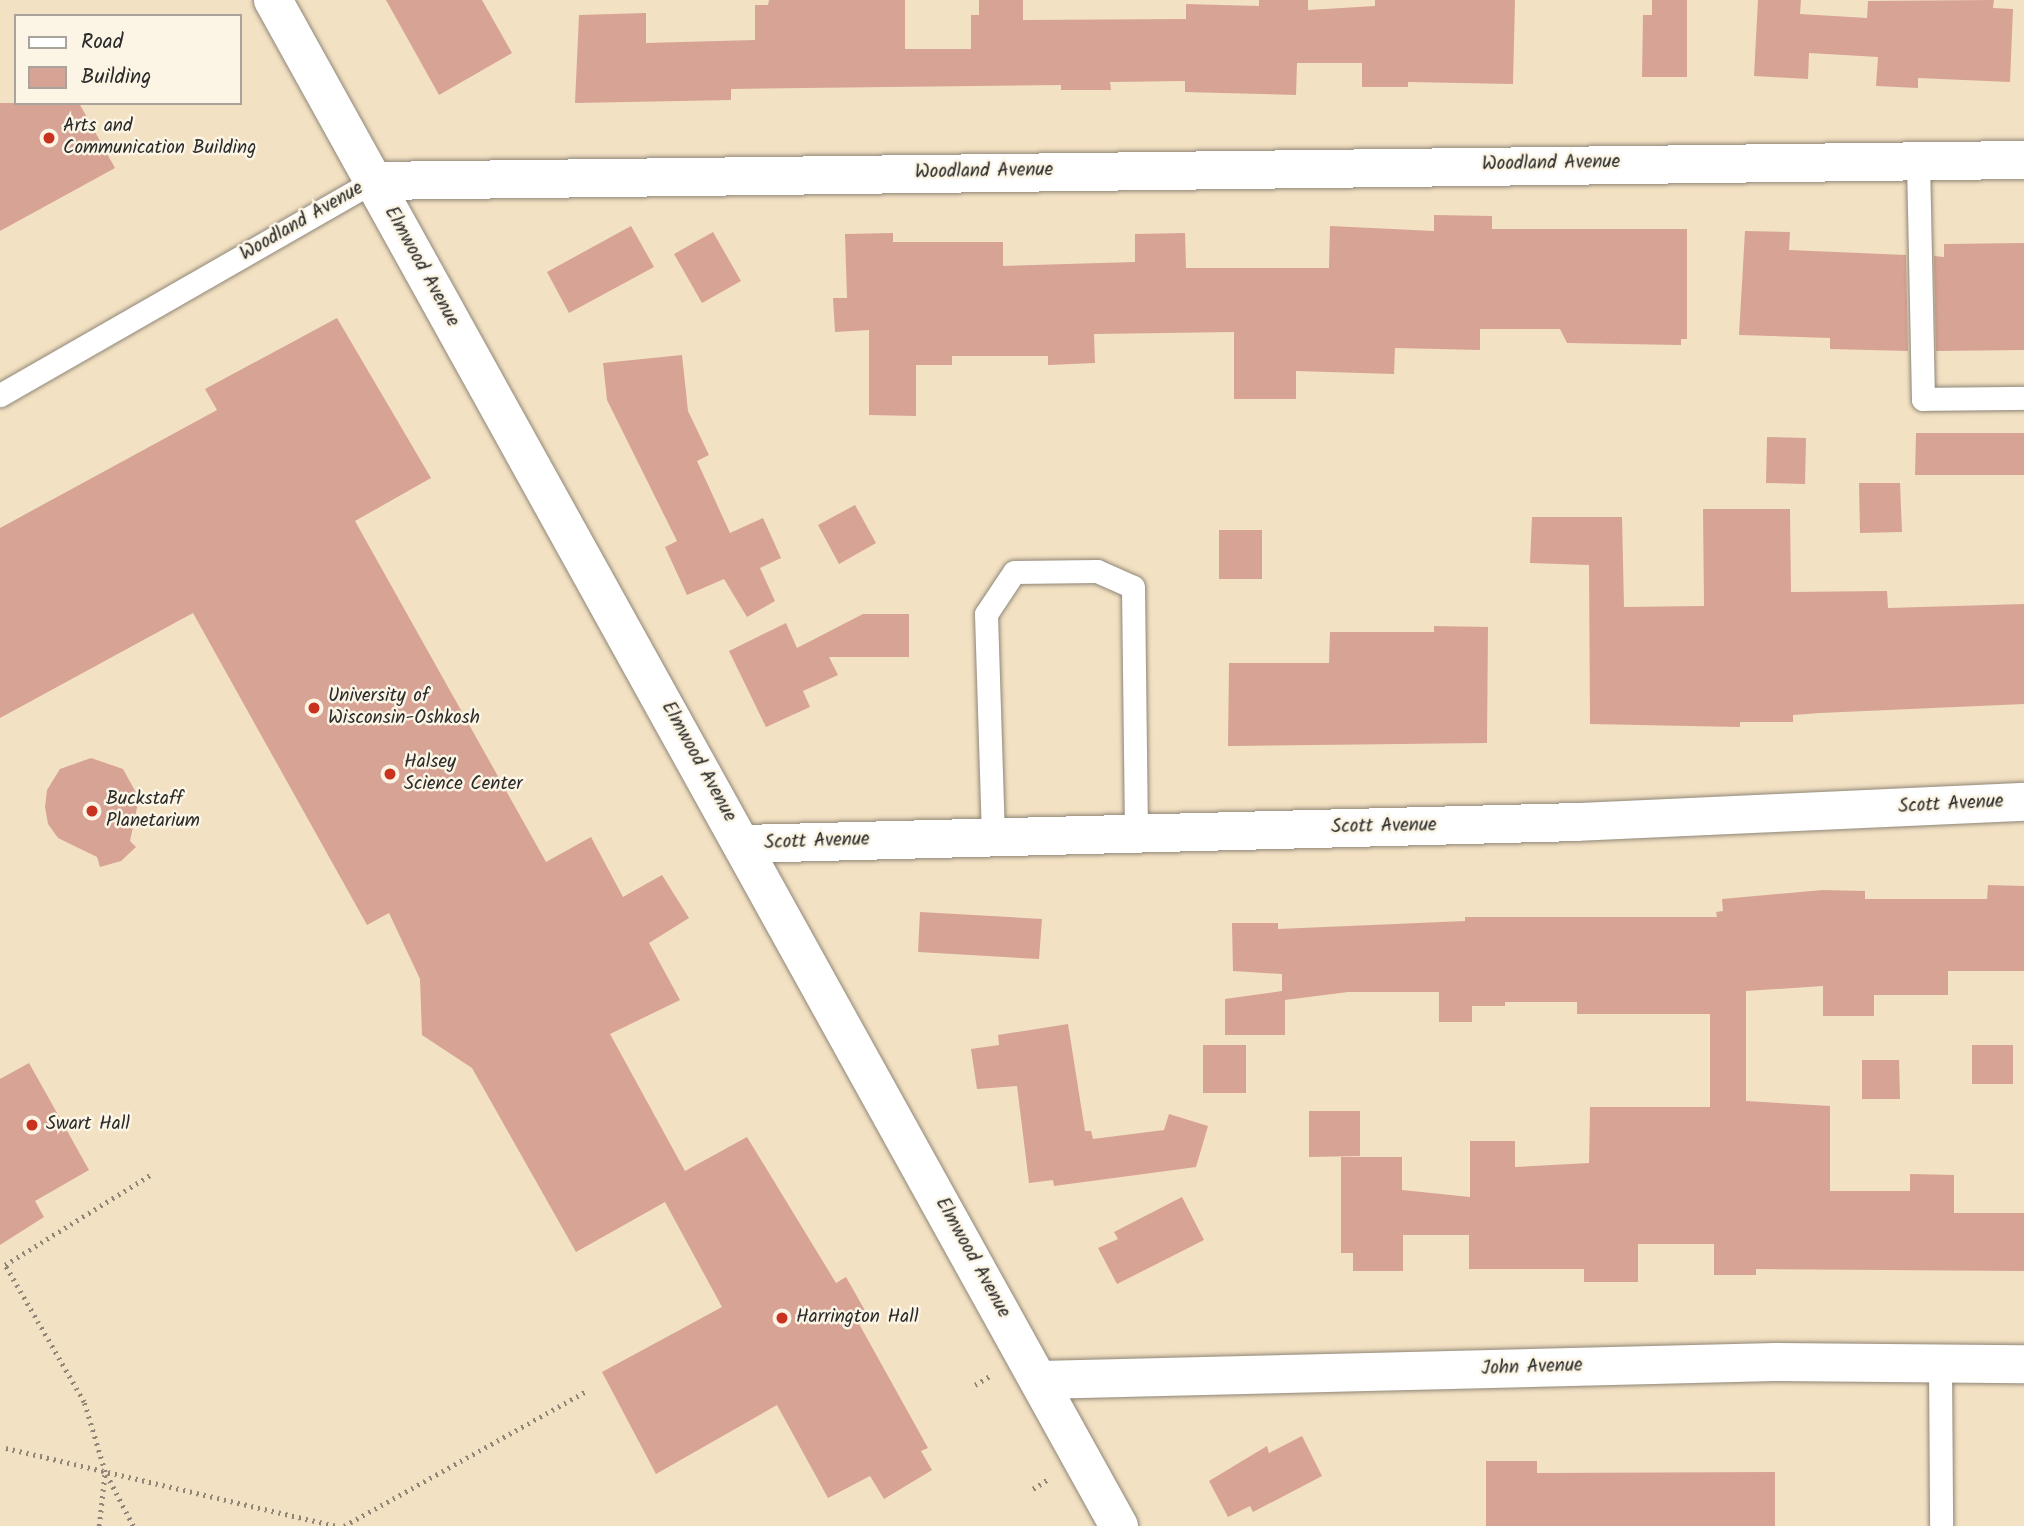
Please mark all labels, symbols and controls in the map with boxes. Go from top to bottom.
legend [14,14,242,105]
text: Road [81,26,123,59]
text: Building [81,61,151,94]
place label: Arts and Communication Building [63,116,256,160]
marker: Arts and Communication Building [41,130,57,146]
street label: Woodland Avenue [1482,151,1620,177]
street label: Woodland Avenue [915,159,1053,185]
street label: Woodland Avenue [236,178,368,266]
street label: Elmwood Avenue [379,203,463,331]
place label: University of Wisconsin-Oshkosh [328,686,480,730]
street label: Elmwood Avenue [656,698,740,826]
marker: University of Wisconsin-Oshkosh [306,700,322,716]
place label: Halsey Science Center [404,752,523,796]
marker: Halsey Science Center [382,766,398,782]
place label: Buckstaff Planetarium [106,789,200,833]
street label: Scott Avenue [1898,791,2004,819]
marker: Buckstaff Planetarium [84,803,100,819]
street label: Scott Avenue [1331,815,1437,839]
street label: Scott Avenue [764,829,870,855]
place label: Swart Hall [46,1114,130,1136]
marker: Swart Hall [24,1117,40,1133]
street label: Elmwood Avenue [930,1194,1014,1322]
place label: Harrington Hall [796,1307,919,1329]
marker: Harrington Hall [774,1310,790,1326]
street label: John Avenue [1481,1355,1583,1381]

